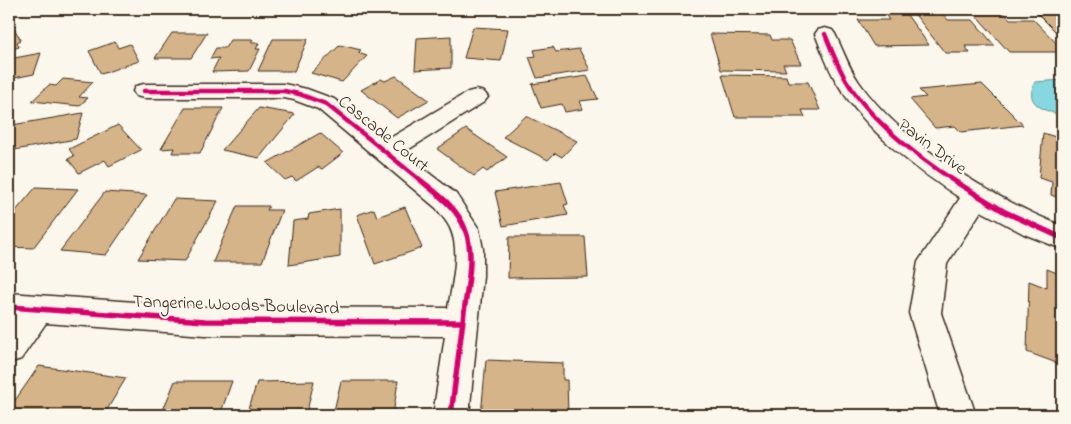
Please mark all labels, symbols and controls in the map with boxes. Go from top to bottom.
street label: Cascade Court [332,90,434,179]
street label: Pavin Drive [892,113,972,183]
street label: Tangerine Woods Boulevard [132,289,340,324]

